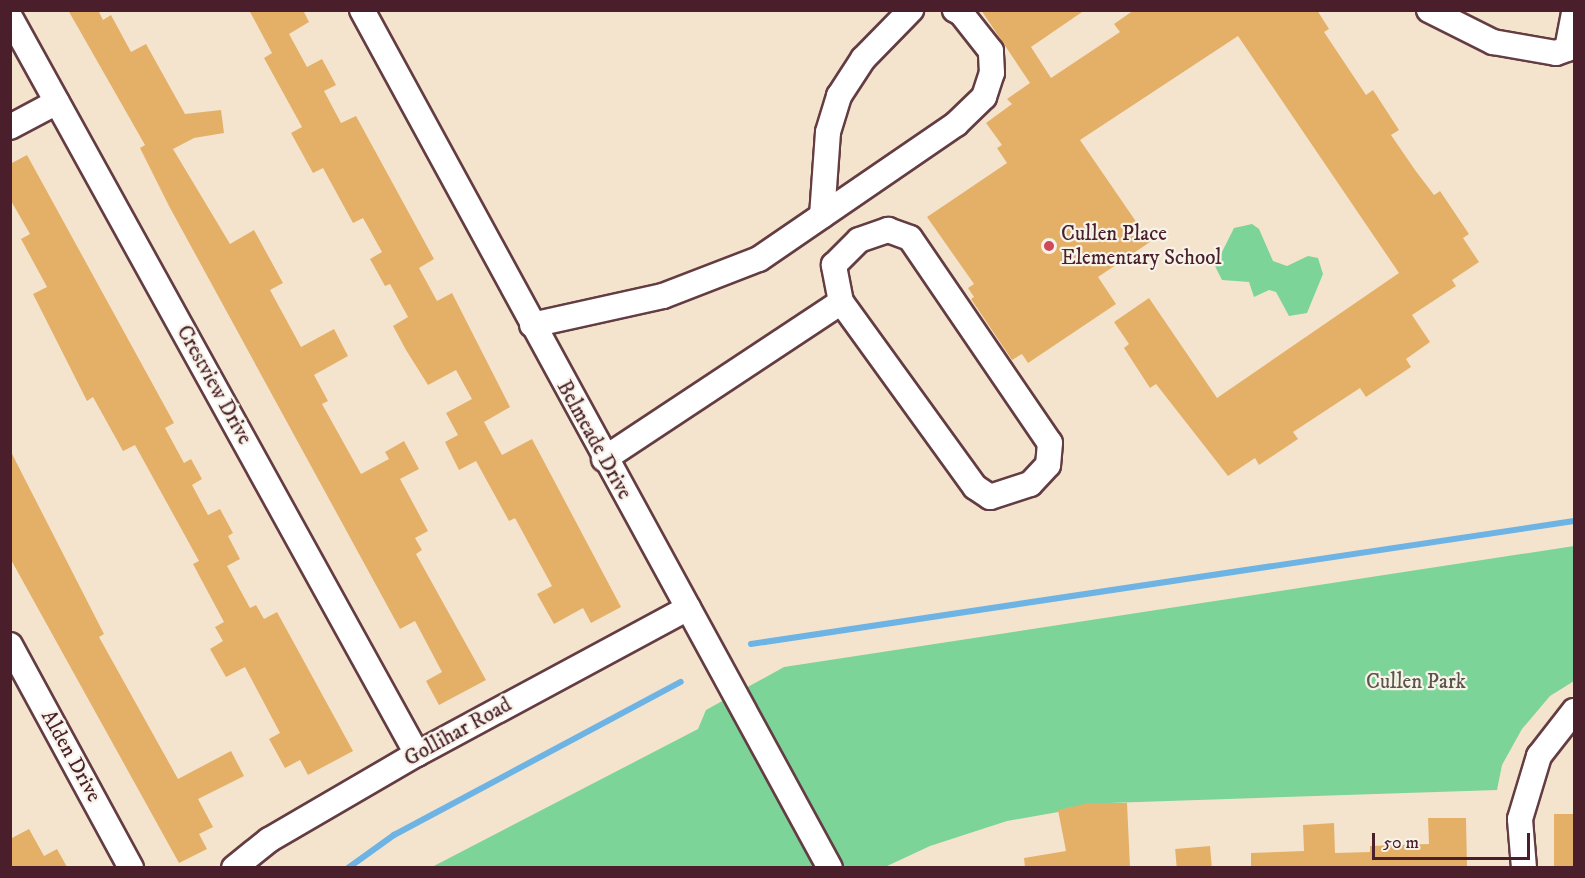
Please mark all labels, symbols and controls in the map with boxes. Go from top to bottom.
place label: Cullen Place Elementary School [1061,221,1222,271]
marker: Cullen Place Elementary School [1042,239,1056,253]
street label: Crestview Drive [171,321,257,449]
street label: Belmeade Drive [551,376,637,504]
park label: Cullen Park [1366,669,1466,695]
street label: Gollihar Road [400,692,516,772]
street label: Alden Drive [35,706,107,806]
scale bar [1375,821,1532,859]
text: 50 m [1383,832,1419,854]

